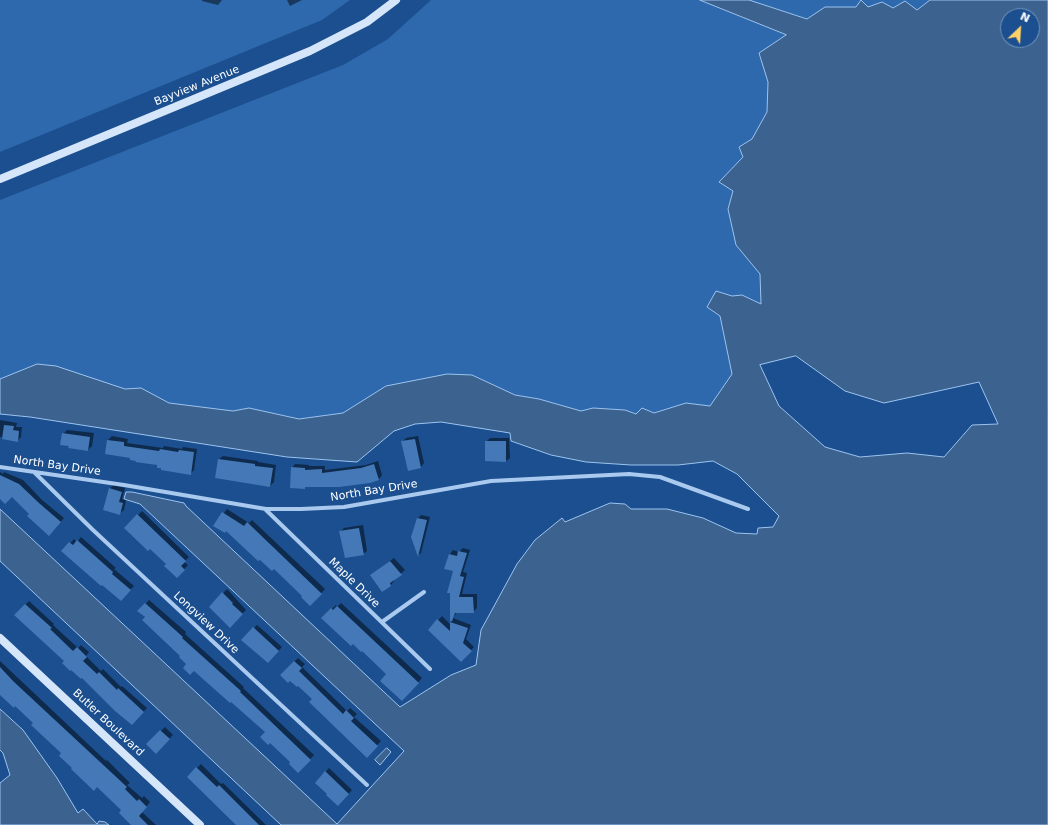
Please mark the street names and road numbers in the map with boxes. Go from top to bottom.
street label: Bayview Avenue [153,63,241,109]
street label: North Bay Drive [13,453,101,479]
street label: North Bay Drive [330,478,418,504]
street label: Maple Drive [326,555,382,611]
street label: Longview Drive [170,589,242,657]
street label: Butler Boulevard [70,687,146,759]

